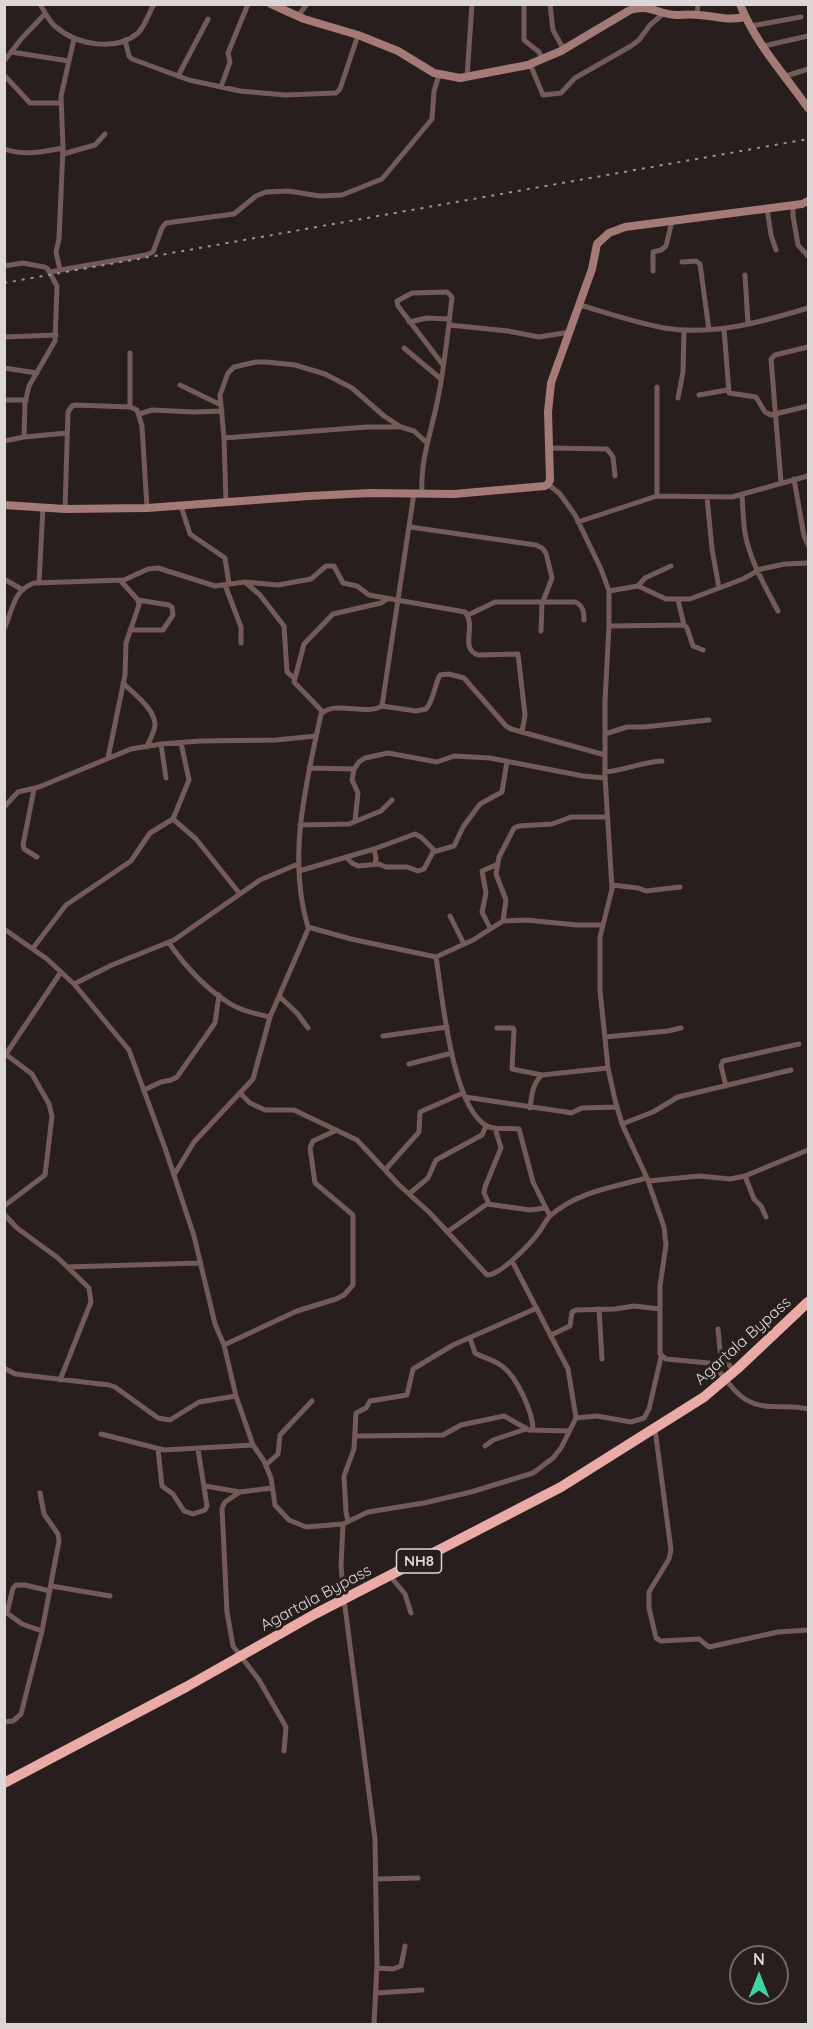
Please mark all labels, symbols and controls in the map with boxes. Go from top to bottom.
street label: Agartala Bypass [691,1293,795,1389]
road number: NH8 [396,1549,442,1573]
street label: Agartala Bypass [257,1561,375,1635]
north arrow [729,1945,789,2005]
text: N [753,1949,765,1969]

